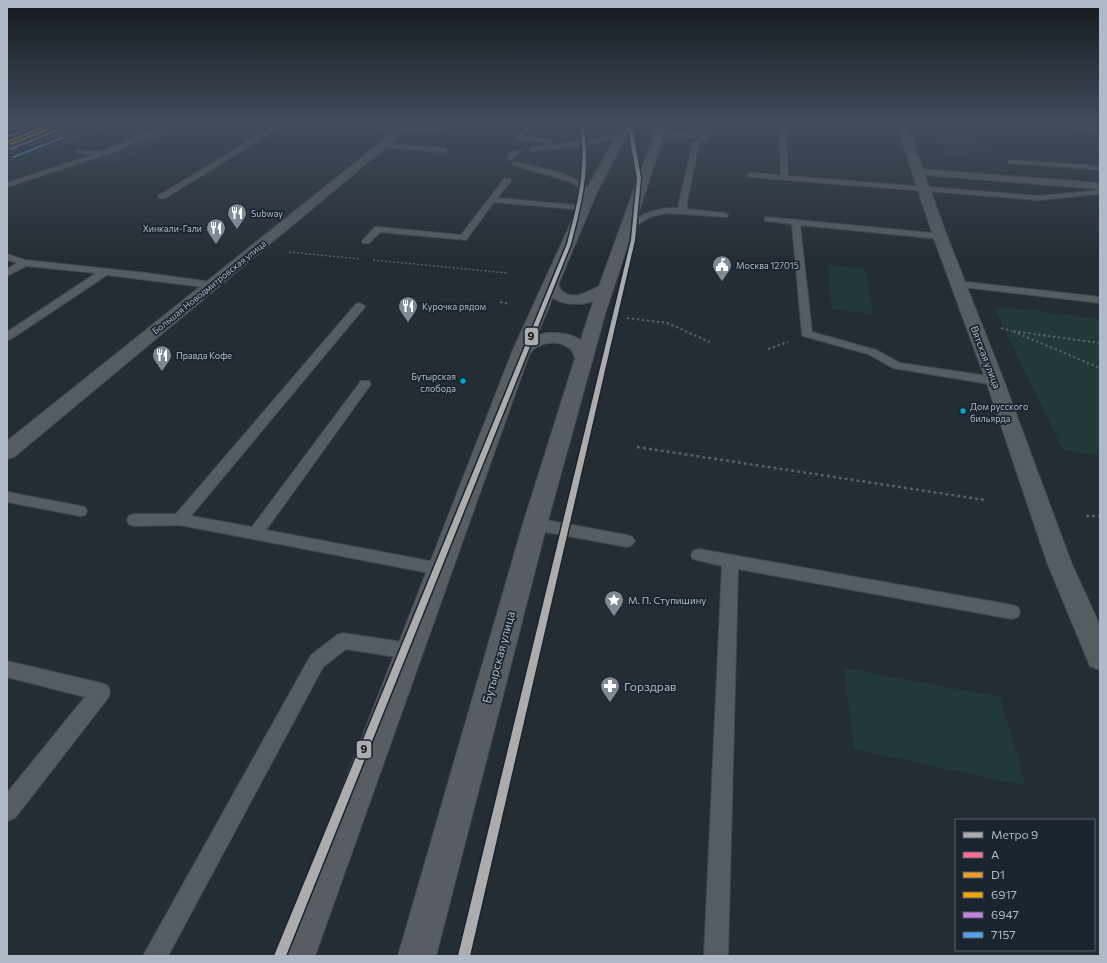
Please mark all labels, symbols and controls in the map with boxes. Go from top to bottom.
restaurant icon: Subway [226,202,248,230]
place label: Subway [251,208,283,219]
restaurant icon: Хинкали-Гали [205,217,227,245]
place label: Хинкали-Гали [143,223,202,234]
street label: Большая Новодмитровская улица [150,238,268,336]
public building icon: Москва 127015 [711,254,733,282]
place label: Москва 127015 [736,260,799,271]
restaurant icon: Курочка рядом [397,295,419,323]
place label: Курочка рядом [422,301,486,312]
street label: Вятская улица [969,324,1003,390]
line badge: 9 [524,327,539,346]
text: 9 [528,329,535,342]
restaurant icon: Правда Кофе [151,344,173,372]
place label: Правда Кофе [176,350,232,361]
place label: Бутырская слобода [411,371,456,394]
marker: Бутырская слобода [458,376,468,386]
place label: Дом русского бильярда [970,401,1028,424]
marker: Дом русского бильярда [958,406,968,416]
place icon: М. П. Ступишину [603,589,625,617]
place label: М. П. Ступишину [628,594,707,606]
street label: Бутырская улица [479,609,517,705]
pharmacy icon: Горздрав [599,675,621,703]
place label: Горздрав [624,679,676,693]
line badge: 9 [356,740,372,759]
text: 9 [361,742,368,755]
legend [955,819,1095,951]
text: Метро 9 [991,827,1038,841]
text: A [991,847,999,861]
text: D1 [991,867,1005,881]
text: 6917 [991,887,1017,901]
text: 6947 [991,907,1019,921]
text: 7157 [991,927,1016,941]

